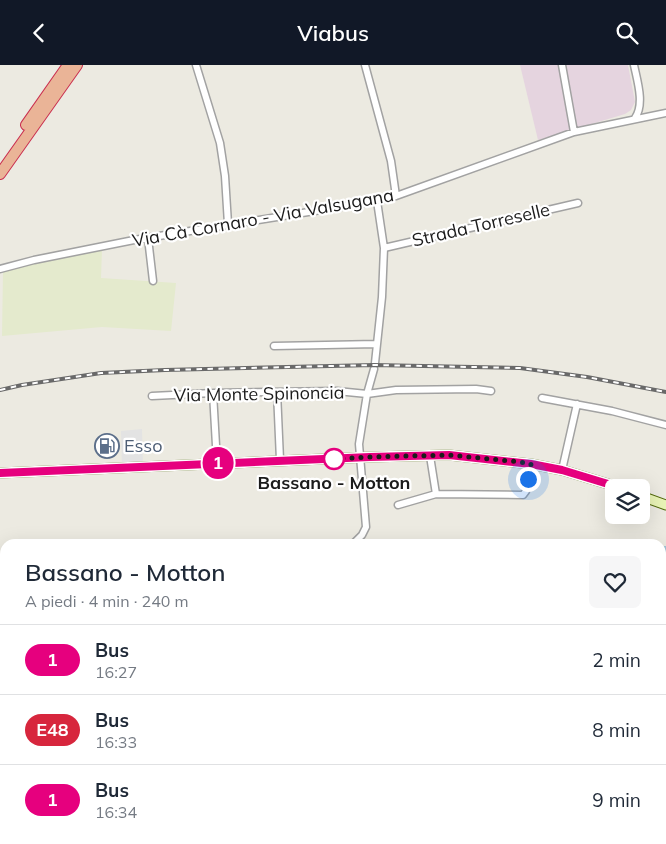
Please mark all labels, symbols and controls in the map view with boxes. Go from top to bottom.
icon: back [25,19,53,47]
text: Viabus [297,19,369,47]
icon: search [613,19,641,47]
street label: Via Cà Cornaro - Via Valsugana [130,183,395,252]
street label: Strada Torreselle [410,197,552,252]
street label: Via Monte Spinoncia [173,381,345,406]
fuel station icon: Esso [94,433,120,459]
place label: Esso [124,434,163,457]
line badge: 1 [202,447,234,479]
marker: Bassano - Motton [323,448,345,470]
text: 1 [213,451,223,474]
your location [516,467,541,492]
place label: Bassano - Motton [258,471,410,494]
map controls [605,479,650,524]
button: layers [605,479,650,524]
button: heart [589,556,641,608]
text: Bassano - Motton [25,557,226,587]
text: A piedi · 4 min · 240 m [25,591,189,611]
text: Bus [95,638,129,662]
text: 1 [47,648,58,671]
text: 2 min [592,648,641,672]
text: 16:27 [95,662,137,682]
text: Bus [95,708,129,732]
text: E48 [36,718,69,741]
text: 8 min [592,718,641,742]
text: 16:33 [95,732,137,752]
text: Bus [95,778,129,802]
text: 1 [47,788,58,811]
text: 9 min [592,788,641,812]
text: 16:34 [95,802,137,822]

